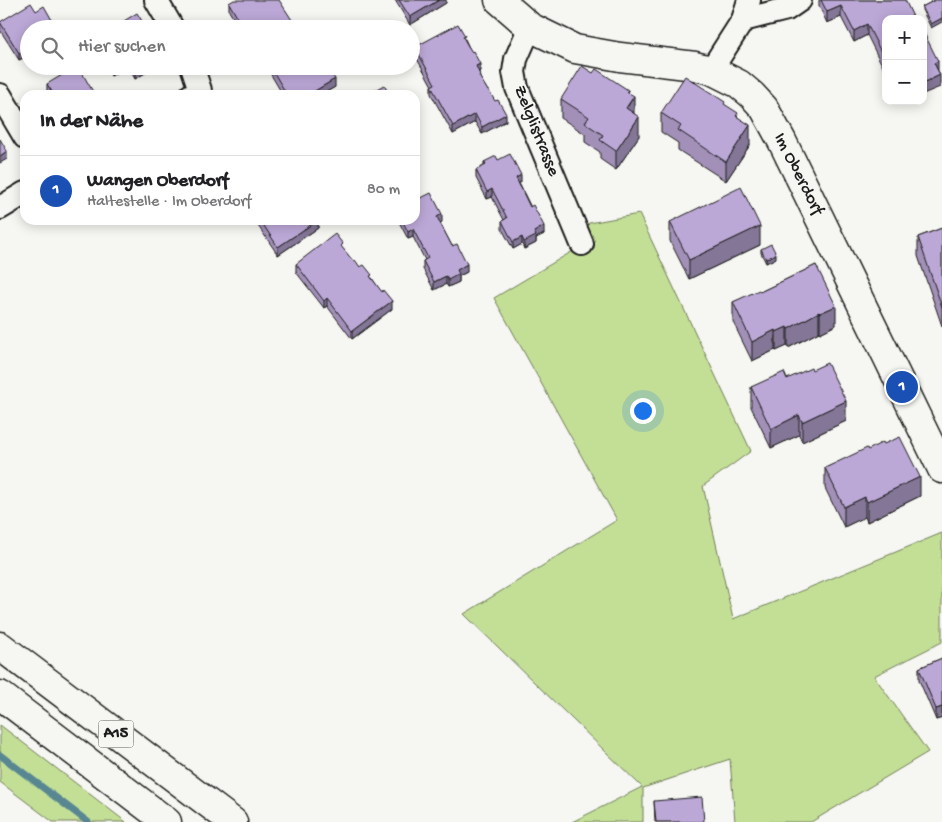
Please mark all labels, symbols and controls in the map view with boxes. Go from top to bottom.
map controls [882,15,927,105]
button: + [882,15,927,60]
search box [20,20,420,75]
icon: search [38,34,66,62]
text: Hier suchen [78,36,165,59]
button: − [882,60,927,105]
street label: Zelglistrasse [508,83,564,180]
text: In der Nähe [40,110,143,135]
street label: Im Oberdorf [768,130,828,220]
text: Wangen Oberdorf [87,170,228,193]
text: 1 [53,181,59,200]
text: 80 m [367,181,400,200]
text: Haltestelle · Im Oberdorf [87,193,251,212]
pin: 1 [886,368,918,406]
your location [630,398,656,424]
road number: A15 [98,721,134,748]

